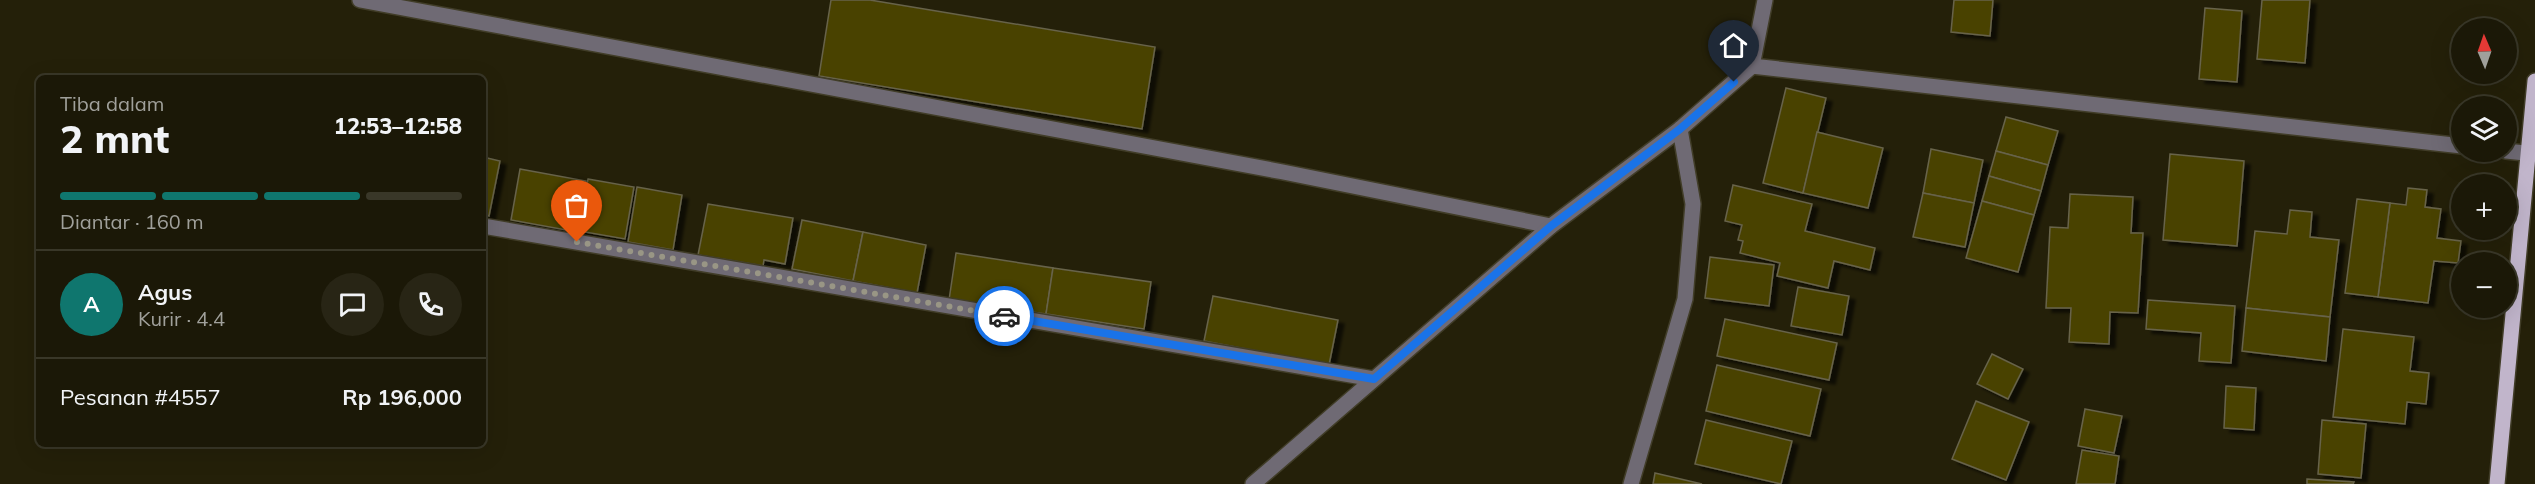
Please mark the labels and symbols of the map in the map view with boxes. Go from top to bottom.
north arrow [2451,18,2517,84]
pin [1708,20,1759,82]
pin [551,180,602,242]
courier [974,286,1034,346]

